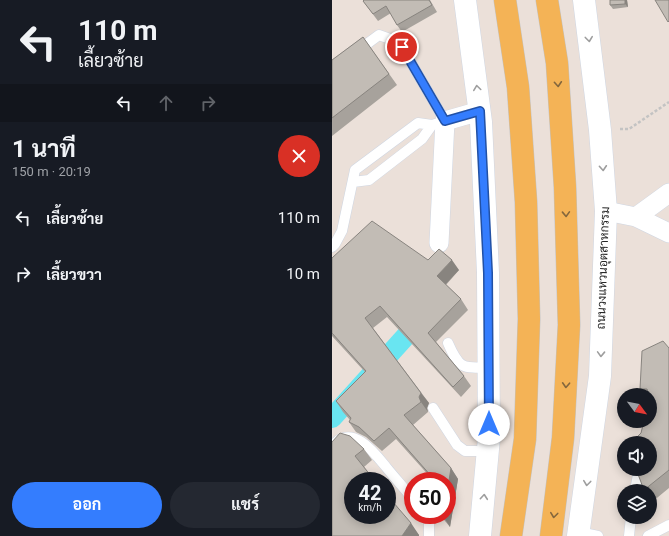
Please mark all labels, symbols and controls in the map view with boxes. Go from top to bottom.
text: 110 m [78,14,157,47]
icon: left [12,16,64,68]
pin [385,30,419,64]
icon: arrive [391,36,413,58]
one-way arrow [584,36,593,42]
text: เลี้ยวซ้าย [78,50,144,71]
one-way arrow [554,81,563,87]
one-way arrow [473,85,482,91]
icon: left [113,92,135,114]
icon: ahead [155,92,177,114]
icon: right [197,92,219,114]
text: 1 นาที [12,135,76,163]
button: close [278,135,320,177]
text: 150 m · 20:19 [12,164,91,179]
one-way arrow [598,165,607,171]
street label: ถนนวงแหวนอุตสาหกรรม [594,206,614,330]
icon: left [12,207,34,229]
text: 110 m [278,209,320,227]
text: เลี้ยวซ้าย [46,210,103,228]
one-way arrow [562,211,570,217]
icon: right [12,263,34,285]
text: 10 m [286,265,320,283]
text: เลี้ยวขวา [46,266,102,284]
one-way arrow [597,351,605,357]
one-way arrow [562,382,570,388]
north arrow [617,388,657,428]
map controls [617,388,657,524]
position arrow [468,403,510,445]
button: sound [617,436,657,476]
speed limit sign: 50 [404,472,456,524]
one-way arrow [582,480,591,486]
text: 42 [359,481,381,505]
button: ออก [12,482,162,528]
button: แชร์ [170,482,320,528]
button: layers [617,484,657,524]
one-way arrow [479,494,488,500]
text: km/h [358,502,382,513]
one-way arrow [550,512,559,518]

